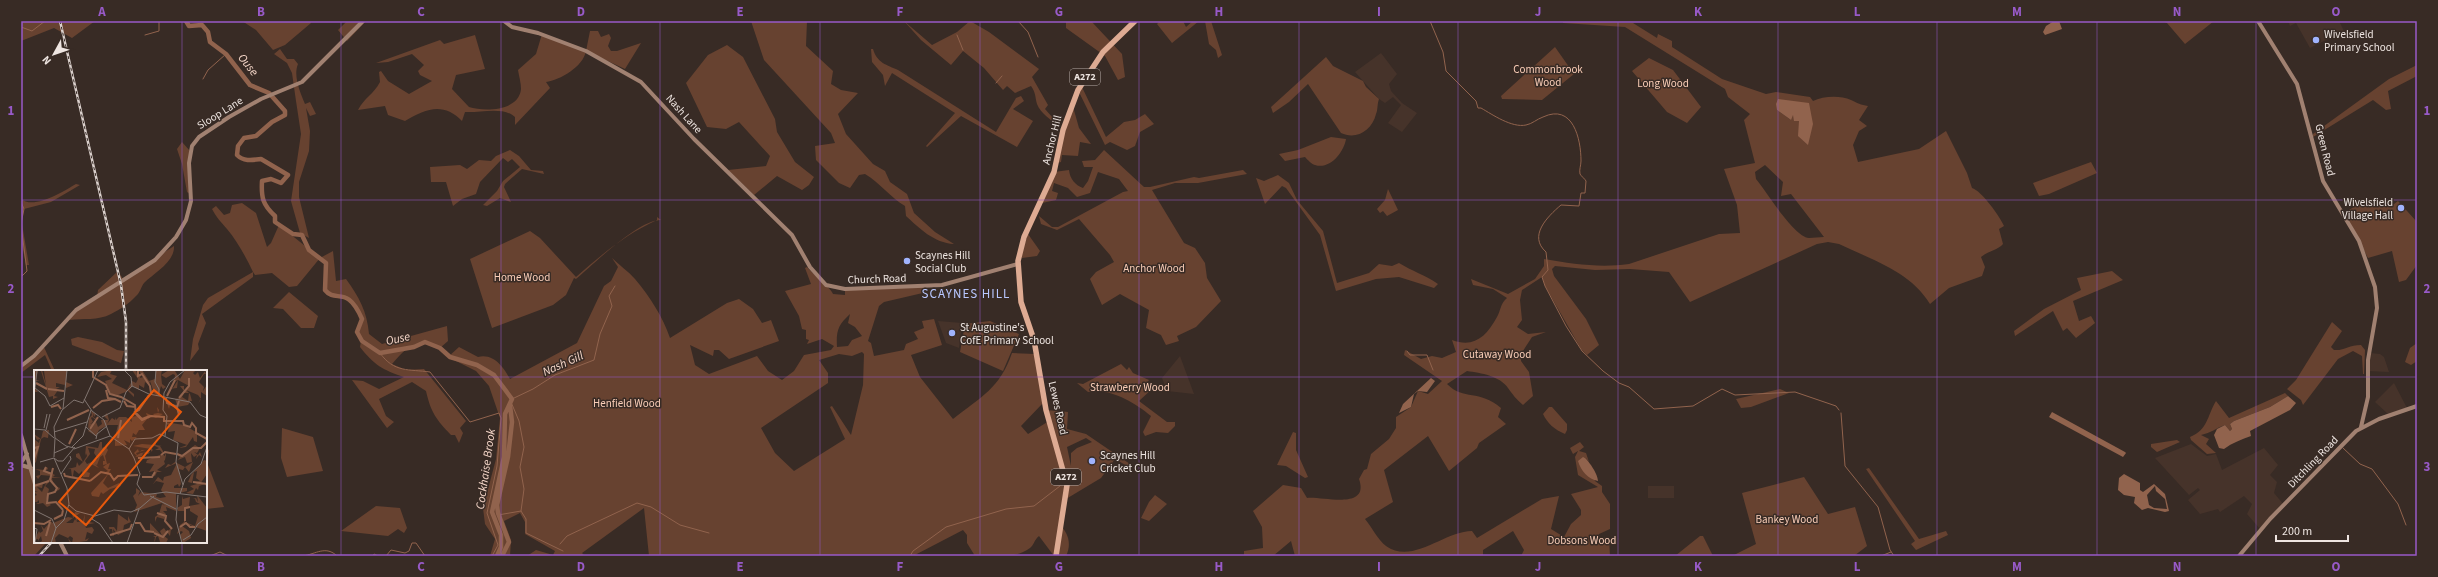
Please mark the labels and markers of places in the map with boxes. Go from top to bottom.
place label: Wivelsfield Primary School [2324,27,2395,55]
marker: Wivelsfield Primary School [2311,35,2321,45]
place label: Wivelsfield Village Hall [2342,195,2393,223]
marker: Wivelsfield Village Hall [2396,203,2406,213]
place label: Scaynes Hill Social Club [915,248,970,276]
marker: Scaynes Hill Social Club [902,256,912,266]
place label: St Augustine's CofE Primary School [960,320,1054,348]
marker: St Augustine's CofE Primary School [947,328,957,338]
place label: Scaynes Hill Cricket Club [1100,448,1155,476]
marker: Scaynes Hill Cricket Club [1087,456,1097,466]

